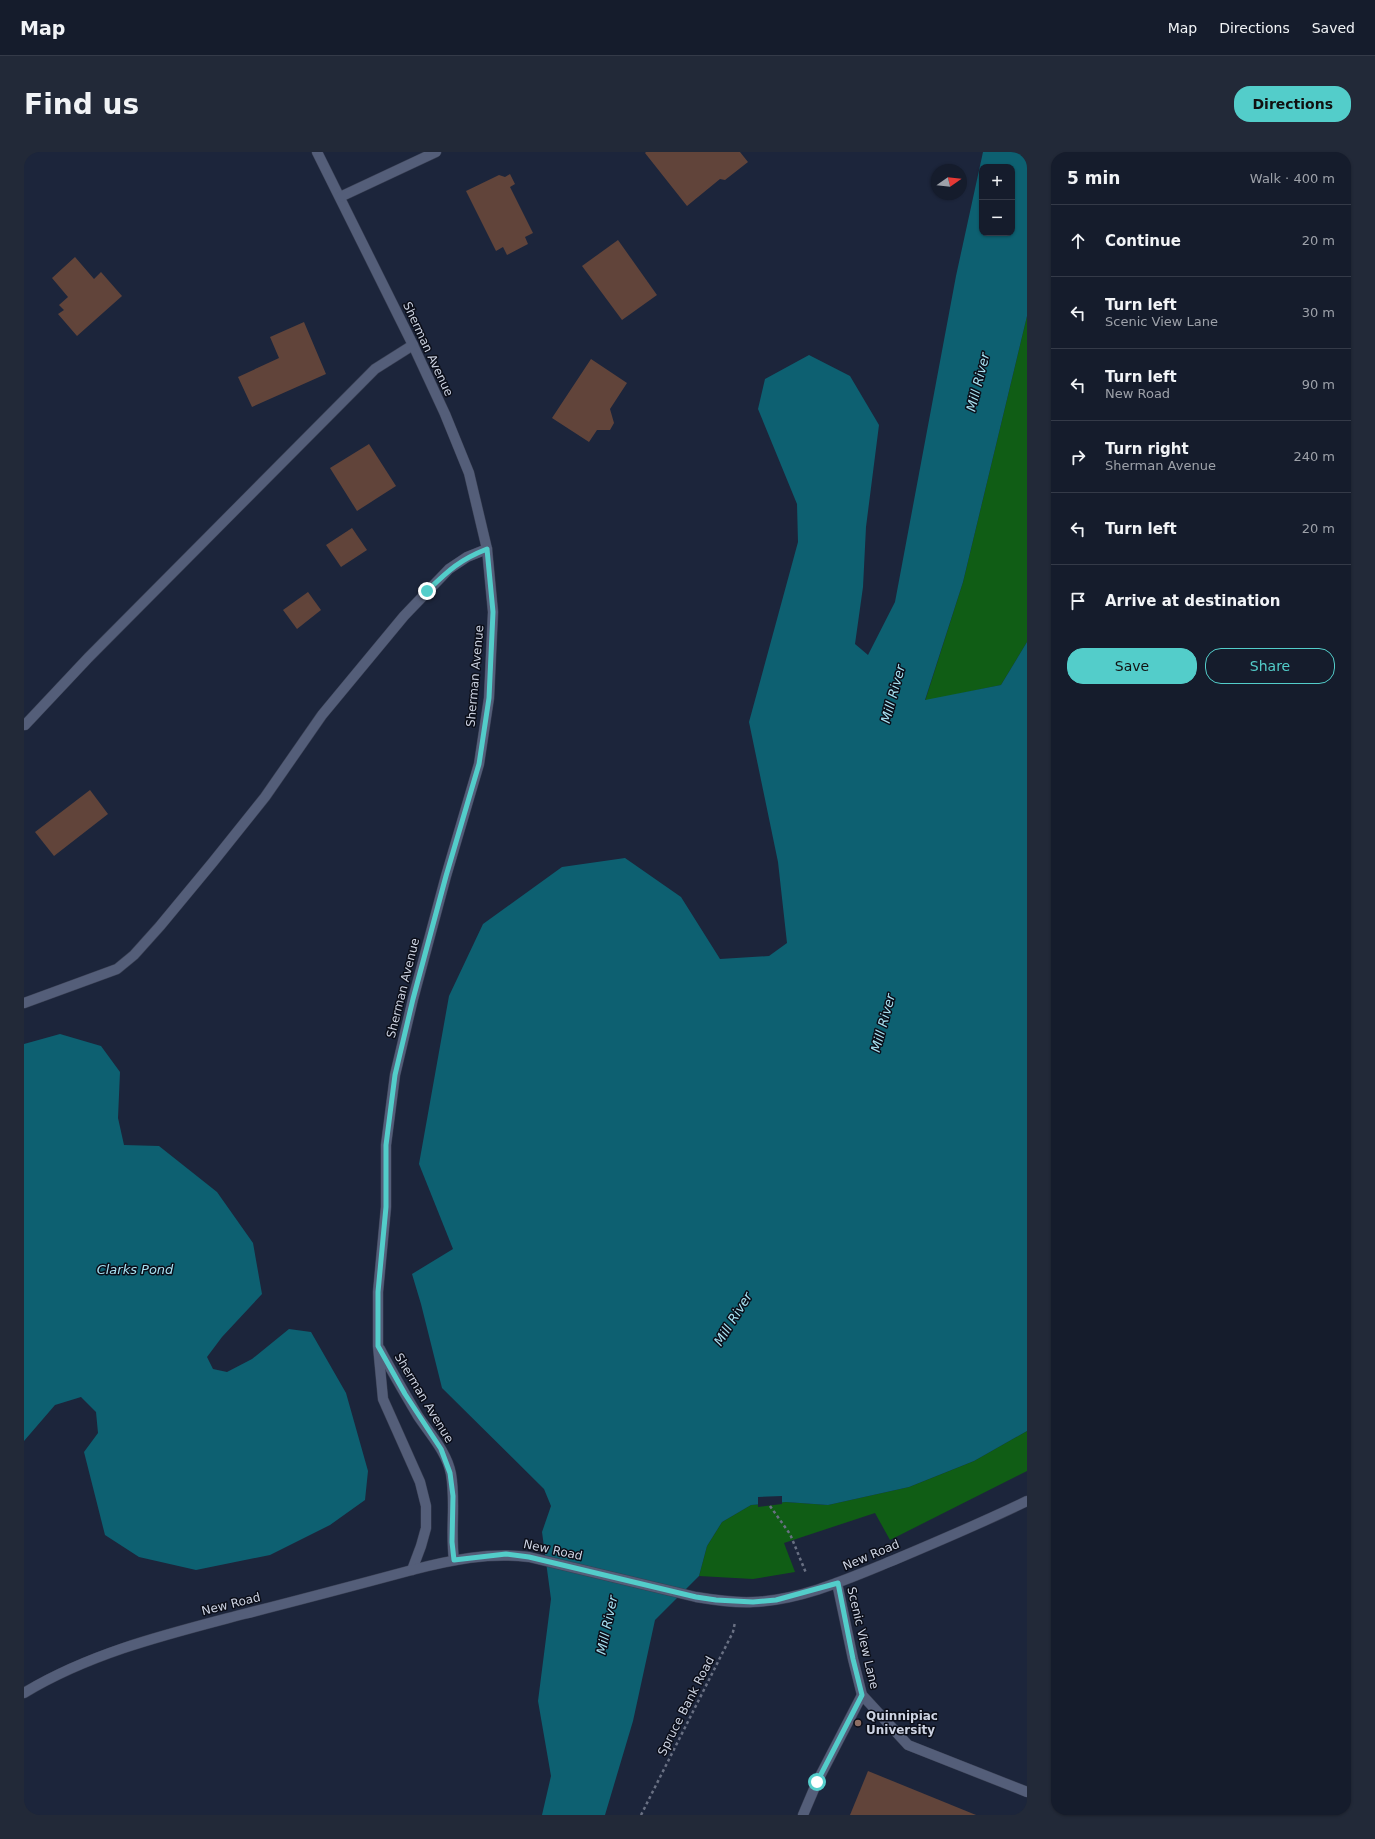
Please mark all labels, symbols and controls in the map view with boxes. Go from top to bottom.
text: Map [20,17,65,39]
text: Map [1168,20,1197,36]
text: Directions [1219,20,1290,36]
text: Saved [1312,20,1355,36]
button: Directions [1234,86,1351,122]
text: Find us [24,88,139,121]
north arrow [931,164,967,200]
map controls [979,164,1015,236]
button: + [979,164,1015,200]
text: 5 min [1067,168,1120,188]
text: Walk · 400 m [1250,171,1335,186]
button: − [979,200,1015,236]
icon: ahead [1067,230,1089,252]
text: Continue [1105,232,1181,250]
text: 20 m [1302,233,1335,248]
text: Turn left [1105,296,1177,314]
street label: Sherman Avenue [400,300,456,398]
icon: left [1067,302,1089,324]
text: 30 m [1302,305,1335,320]
text: Scenic View Lane [1105,314,1218,329]
water label: Mill River [963,350,993,413]
text: Turn left [1105,368,1177,386]
icon: left [1067,374,1089,396]
text: 90 m [1302,377,1335,392]
text: New Road [1105,386,1170,401]
text: Turn right [1105,440,1189,458]
icon: right [1067,446,1089,468]
text: 240 m [1293,449,1335,464]
text: Sherman Avenue [1105,458,1216,473]
icon: left [1067,518,1089,540]
text: Turn left [1105,520,1177,538]
text: 20 m [1302,521,1335,536]
route end [418,582,436,600]
icon: arrive [1067,590,1089,612]
text: Arrive at destination [1105,592,1280,610]
street label: Sherman Avenue [464,624,486,728]
button: Save [1067,648,1197,684]
button: Share [1205,648,1335,684]
water label: Mill River [878,662,908,725]
street label: Sherman Avenue [384,937,422,1039]
water label: Mill River [868,991,898,1054]
water label: Clarks Pond [97,1262,174,1277]
water label: Mill River [711,1288,756,1348]
street label: Sherman Avenue [392,1351,456,1445]
street label: New Road [522,1537,584,1563]
street label: New Road [841,1537,901,1573]
street label: Scenic View Lane [844,1586,882,1690]
street label: New Road [200,1590,262,1618]
water label: Mill River [593,1593,621,1656]
street label: Spruce Bank Road [655,1654,717,1758]
place label: Quinnipiac University [866,1709,938,1737]
marker: Quinnipiac University [853,1718,863,1728]
route start [808,1773,826,1791]

